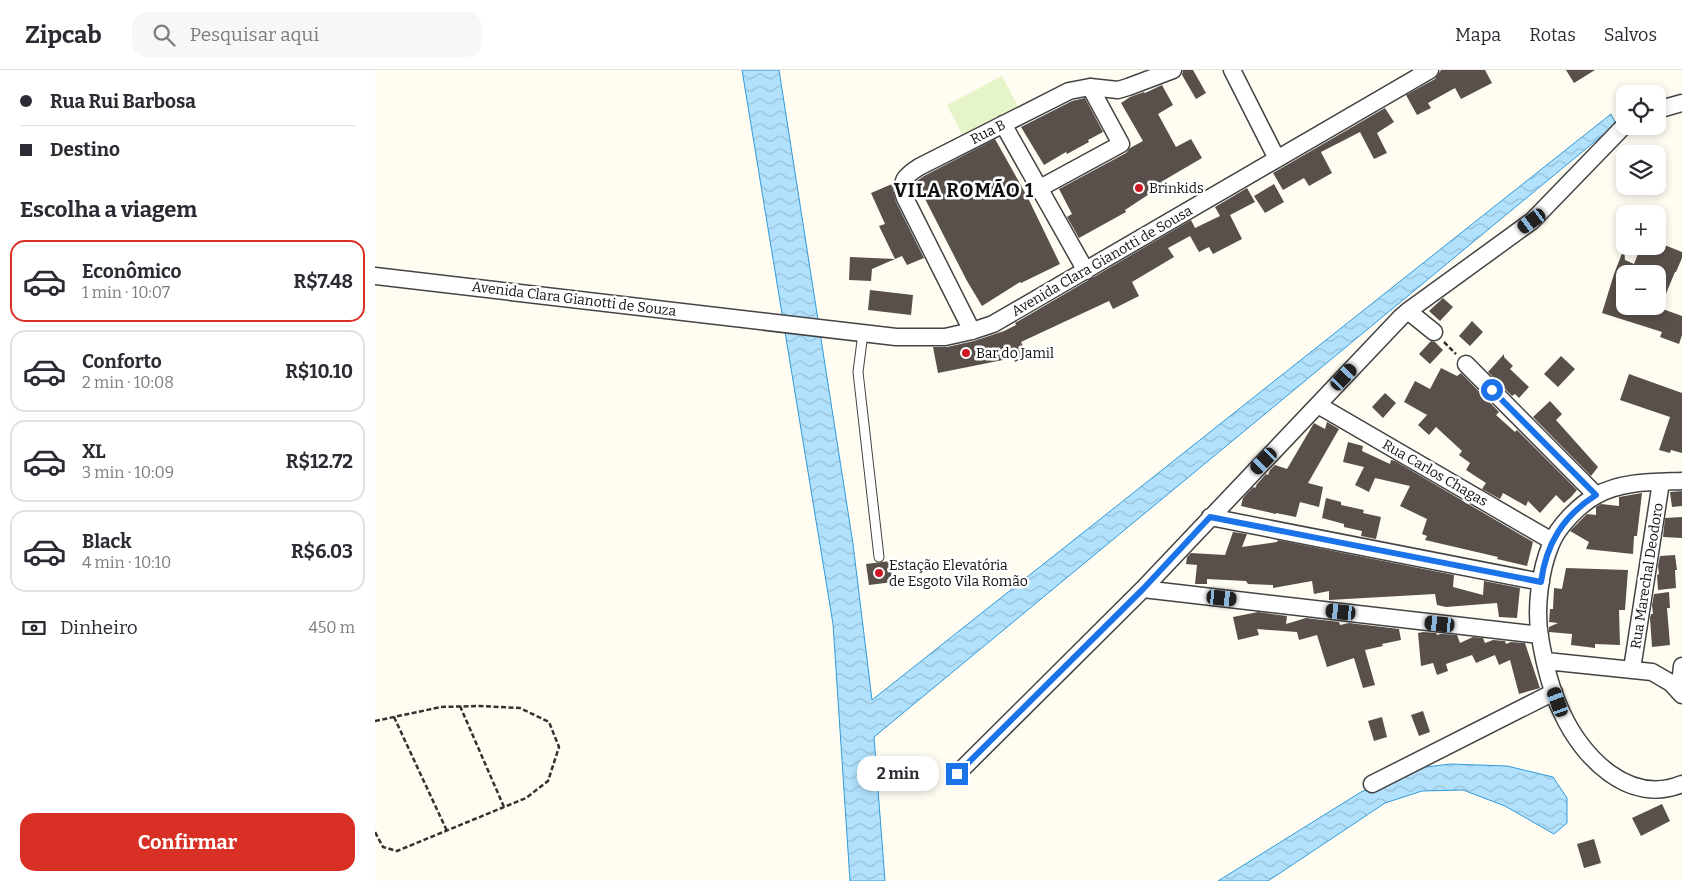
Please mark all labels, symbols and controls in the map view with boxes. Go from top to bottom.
search box [132,12,482,57]
text: Zipcab [25,21,102,49]
icon: search [150,21,178,49]
text: Pesquisar aqui [190,23,319,46]
text: Mapa [1455,24,1501,46]
text: Rotas [1529,24,1576,46]
text: Salvos [1604,24,1657,46]
map controls [1616,85,1666,315]
button: locate [1616,85,1666,135]
text: Rua Rui Barbosa [50,90,196,113]
street label: Rua B [968,116,1008,148]
text: Destino [50,138,120,161]
button: layers [1616,145,1666,195]
district label: VILA ROMÃO 1 [894,178,1034,202]
place label: Brinkids [1149,180,1204,197]
marker: Brinkids [1133,182,1145,194]
text: Escolha a viagem [20,196,197,223]
street label: Avenida Clara Gianotti de Sousa [1009,202,1196,320]
button: + [1616,205,1666,255]
car [1515,206,1548,236]
icon: car [22,259,67,304]
text: Econômico [82,260,182,283]
button: − [1616,265,1666,315]
text: R$7.48 [294,270,353,293]
street label: Avenida Clara Gianotti de Souza [471,278,678,320]
text: 1 min · 10:07 [82,283,170,302]
place label: Bar do Jamil [976,345,1054,362]
marker: Bar do Jamil [960,347,972,359]
icon: car [22,349,67,394]
text: Conforto [82,350,162,373]
text: R$10.10 [285,360,353,383]
car [1328,361,1359,393]
text: 2 min · 10:08 [82,373,174,392]
route start [1481,379,1503,401]
street label: Rua Carlos Chagas [1379,436,1491,510]
icon: car [22,439,67,484]
text: XL [82,440,106,463]
car [1248,445,1279,477]
text: R$12.72 [286,450,353,473]
text: 3 min · 10:09 [82,463,174,482]
street label: Rua Marechal Deodoro [1627,502,1667,650]
icon: car [22,529,67,574]
text: Black [82,530,132,553]
text: R$6.03 [291,540,353,563]
text: 4 min · 10:10 [82,553,171,572]
place label: Estação Elevatória de Esgoto Vila Romão [889,557,1028,590]
marker: Estação Elevatória de Esgoto Vila Romão [873,567,885,579]
car [1206,589,1237,607]
car [1325,603,1356,621]
icon: cash [20,614,48,642]
car [1424,615,1455,633]
text: Dinheiro [60,616,138,639]
text: 450 m [308,618,355,637]
car [1545,685,1570,719]
callout: 2 min [857,756,939,792]
route end [946,763,968,785]
text: 2 min [877,764,919,783]
button: Confirmar [20,813,355,871]

